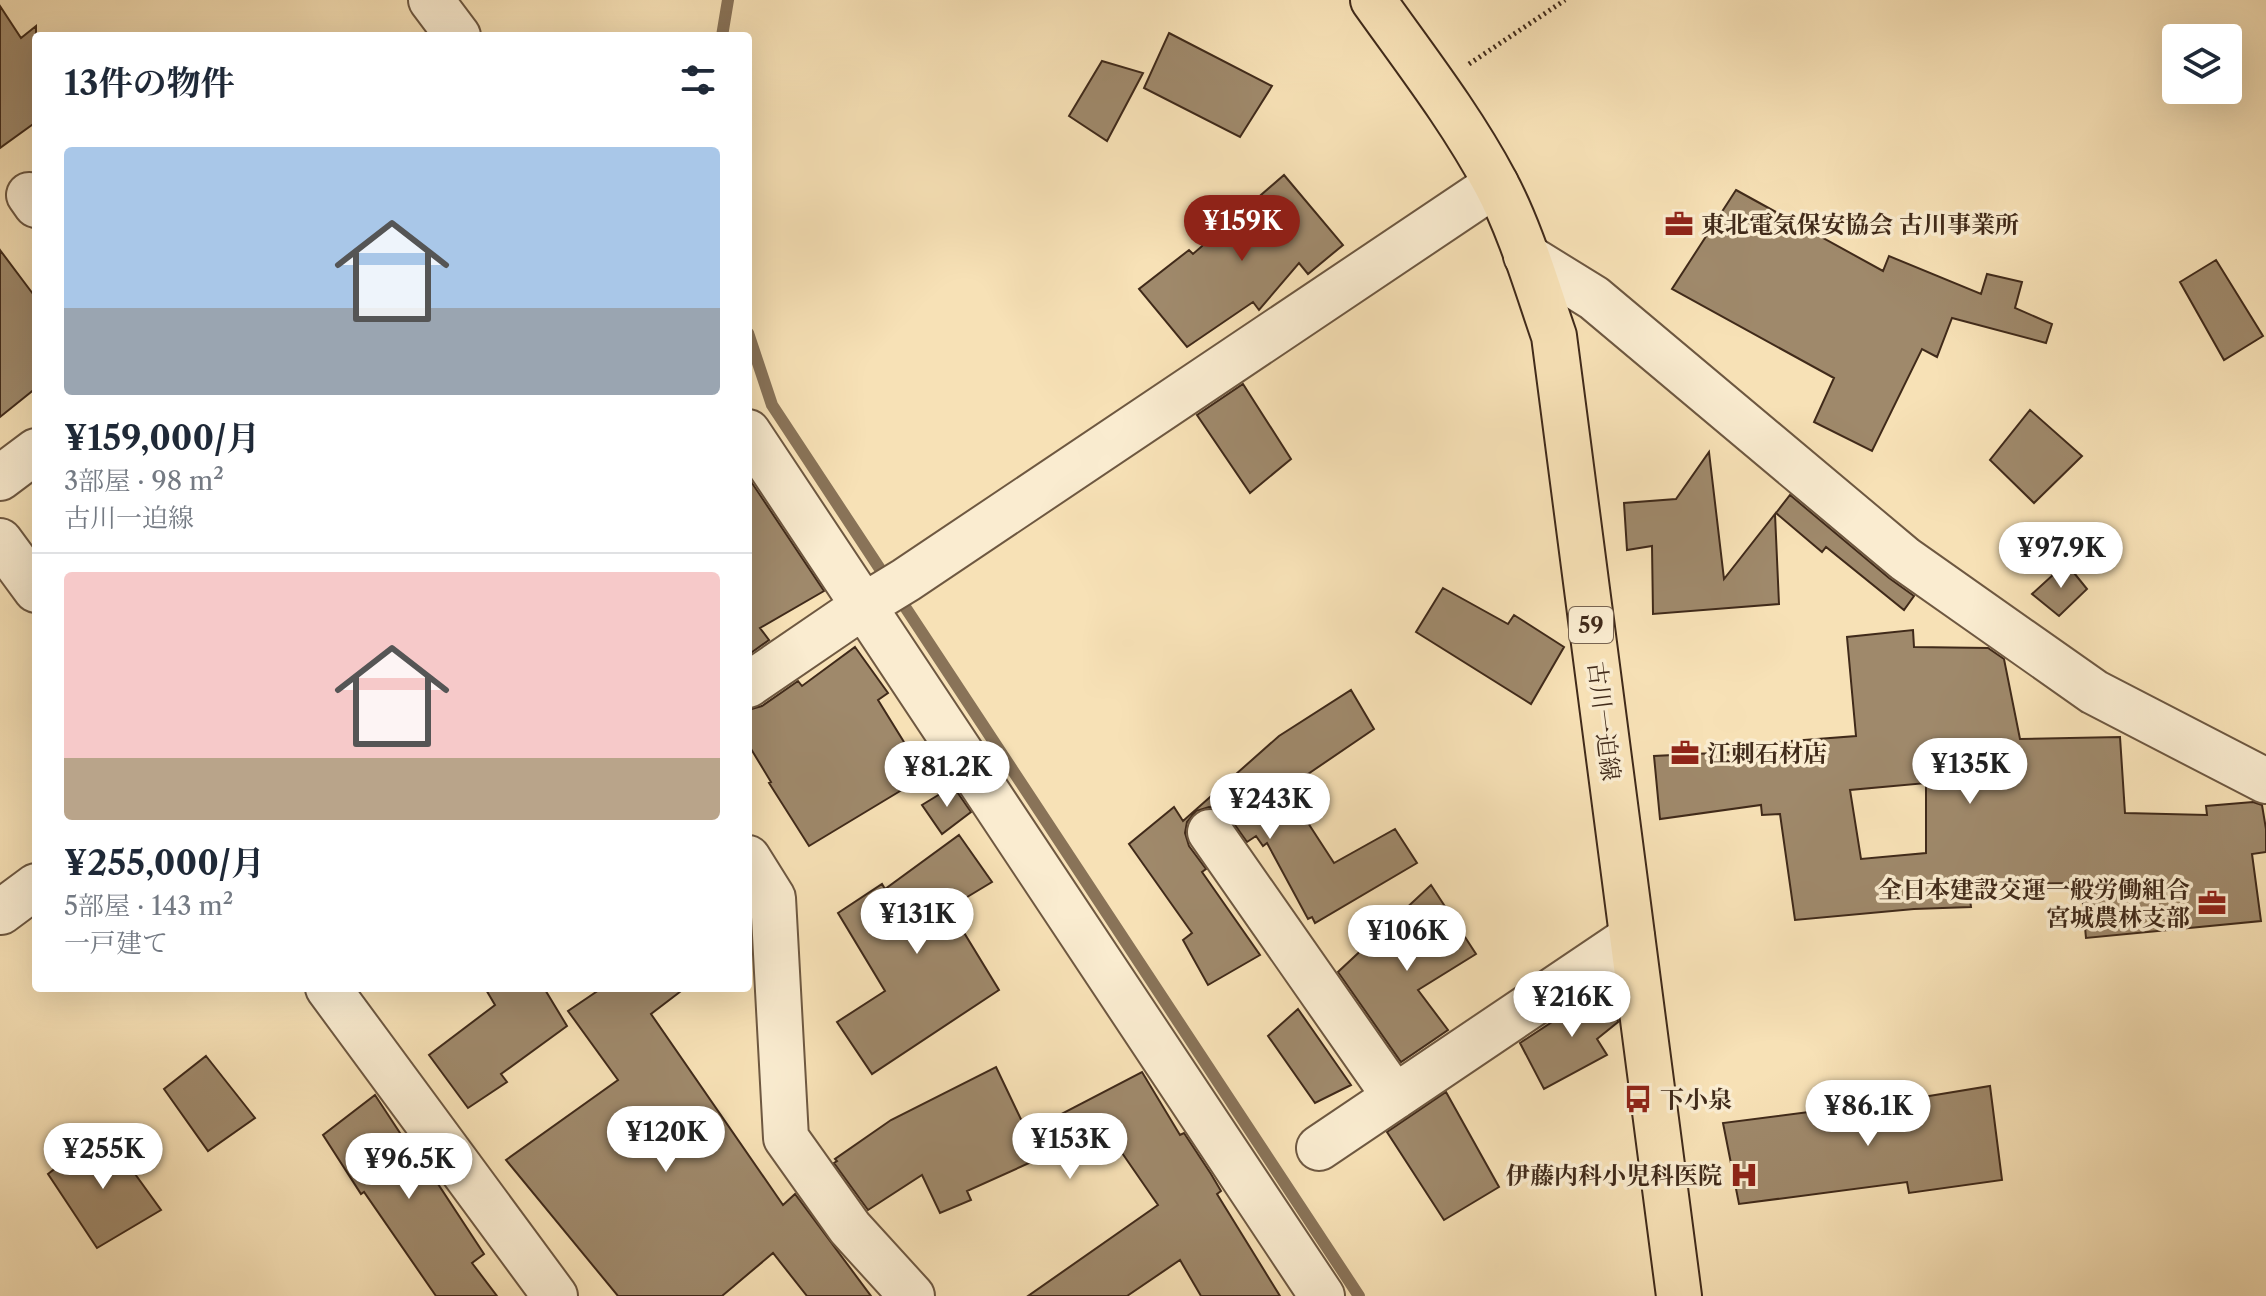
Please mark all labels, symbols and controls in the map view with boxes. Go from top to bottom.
map controls [2162,24,2242,104]
button: layers [2162,24,2242,104]
icon: filters [676,58,720,102]
text: 13件の物件 [64,62,235,104]
pin: ¥159K [1186,195,1298,263]
icon: home [320,199,464,343]
text: ¥159K [1202,205,1282,237]
office icon: 東北電気保安協会 古川事業所 [1664,209,1694,239]
place label: 東北電気保安協会 古川事業所 [1701,210,2019,239]
text: ¥159,000/月 [64,417,260,459]
text: 3部屋 · 98 m² [64,465,224,497]
text: 古川一迫線 [64,502,194,534]
pin: ¥97.9K [1996,522,2126,590]
text: ¥97.9K [2017,532,2105,564]
road number: 59 [1569,607,1613,643]
icon: home [320,624,464,768]
street label: 古川一迫線 [1582,660,1626,782]
office icon: 江刺石材店 [1670,738,1700,768]
pin: ¥135K [1914,738,2026,806]
place label: 江刺石材店 [1707,739,1827,768]
pin: ¥81.2K [882,741,1012,809]
text: ¥135K [1930,748,2010,780]
text: ¥81.2K [903,751,991,783]
pin: ¥243K [1214,773,1326,841]
text: ¥243K [1228,783,1312,815]
text: ¥255,000/月 [64,842,265,884]
place label: 全日本建設交運一般労働組合 宮城農林支部 [1878,875,2190,932]
pin: ¥131K [861,888,973,956]
office icon: 全日本建設交運一般労働組合 宮城農林支部 [2197,888,2227,918]
text: 5部屋 · 143 m² [64,890,233,922]
text: ¥131K [879,898,955,930]
pin: ¥106K [1351,905,1463,973]
text: ¥106K [1366,915,1448,947]
text: 一戸建て [64,927,168,959]
pin: ¥216K [1516,971,1628,1039]
text: ¥216K [1531,981,1613,1013]
pin: ¥86.1K [1803,1080,1933,1148]
bus stop icon: 下小泉 [1623,1084,1653,1114]
place label: 下小泉 [1660,1085,1732,1114]
text: ¥86.1K [1823,1090,1913,1122]
pin: ¥120K [610,1106,722,1174]
pin: ¥153K [1014,1113,1126,1181]
text: ¥120K [625,1116,707,1148]
pin: ¥255K [47,1123,159,1191]
text: ¥153K [1030,1123,1110,1155]
text: ¥255K [62,1133,144,1165]
pin: ¥96.5K [344,1133,474,1201]
text: ¥96.5K [363,1143,455,1175]
hospital icon: 伊藤内科小児科医院 [1729,1160,1759,1190]
place label: 伊藤内科小児科医院 [1506,1161,1722,1190]

